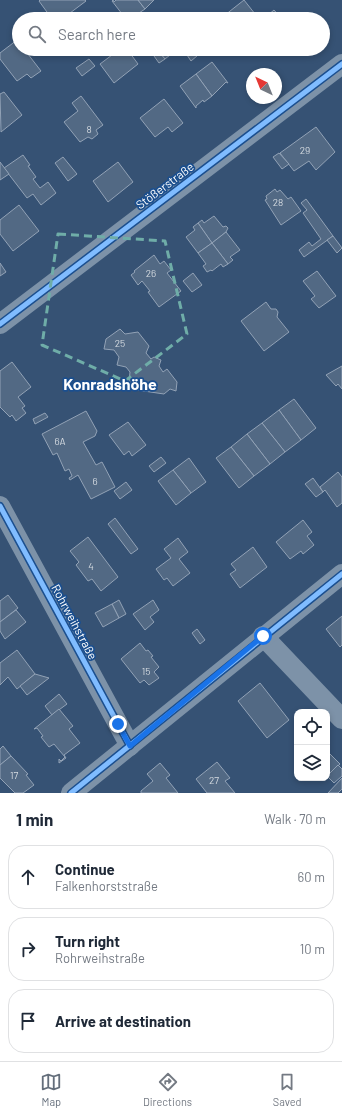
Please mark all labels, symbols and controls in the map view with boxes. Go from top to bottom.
search box [12,12,330,56]
icon: search [26,23,48,45]
text: Search here [58,25,136,43]
north arrow [246,68,282,104]
house number: 8 [86,123,92,135]
house number: 29 [300,144,310,156]
street label: Stößerstraße [133,159,196,211]
house number: 28 [273,196,283,208]
house number: 26 [146,267,156,279]
house number: 25 [115,337,125,349]
district label: Konradshöhe [63,374,157,393]
house number: 6A [54,435,66,447]
house number: 6 [92,475,98,487]
house number: 4 [88,560,94,572]
street label: Rohrweihstraße [49,582,101,661]
route start [254,627,272,645]
house number: 15 [142,665,150,677]
map controls [294,709,330,781]
button: locate [294,709,330,745]
route end [109,715,127,733]
button: layers [294,745,330,781]
house number: 17 [10,769,18,781]
house number: 27 [209,774,219,786]
text: 1 min [16,809,53,829]
text: Walk · 70 m [264,811,326,827]
text: Continue [55,860,115,878]
icon: ahead [17,866,39,888]
text: 60 m [298,869,325,885]
text: Falkenhorststraße [55,878,158,894]
text: Turn right [55,932,120,950]
icon: right [17,938,39,960]
text: 10 m [300,941,325,957]
text: Rohrweihstraße [55,950,145,966]
icon: arrive [17,1010,39,1032]
text: Arrive at destination [55,1012,191,1030]
tab: Map [40,1071,62,1108]
tab: Directions [143,1071,192,1108]
tab: Saved [273,1071,302,1108]

